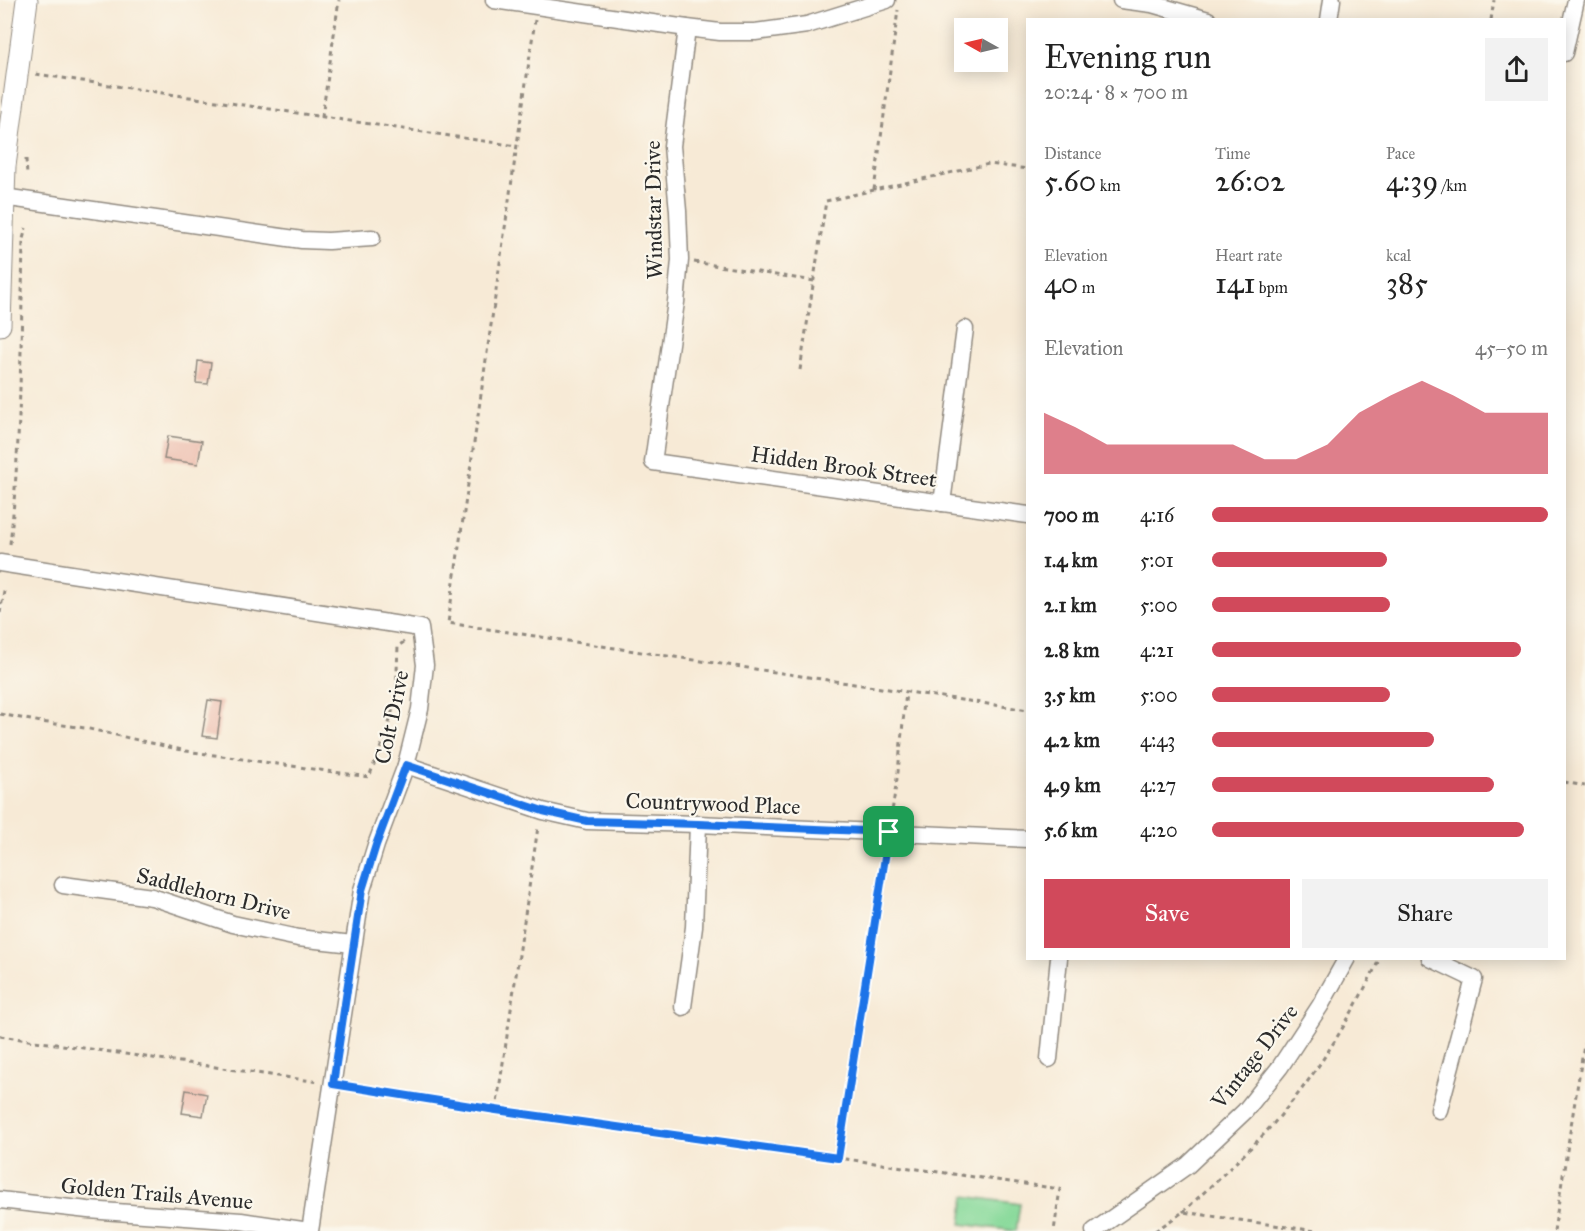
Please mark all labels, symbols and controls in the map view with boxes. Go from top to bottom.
north arrow [954,18,1008,72]
map controls [954,18,1008,72]
text: Evening run [1044,37,1211,77]
button: share [1485,38,1548,101]
text: 20:24 · 8 × 700 m [1044,80,1188,104]
street label: Windstar Drive [639,140,668,280]
text: Distance [1044,144,1101,163]
text: Time [1215,144,1250,163]
text: Pace [1386,144,1415,163]
text: 5.60 [1044,163,1096,199]
text: 26:02 [1215,163,1285,199]
text: 4:39 [1386,163,1438,199]
text: km [1096,176,1121,195]
text: /km [1438,176,1467,195]
text: Elevation [1044,246,1108,265]
text: Heart rate [1215,246,1282,265]
text: kcal [1386,246,1411,265]
text: 40 [1044,265,1078,301]
text: 141 [1215,265,1255,301]
text: 385 [1386,265,1428,301]
text: m [1078,278,1095,297]
text: bpm [1255,278,1288,297]
text: Elevation [1044,336,1123,360]
text: 45–50 m [1475,336,1548,360]
street label: Hidden Brook Street [749,440,939,493]
text: 700 m [1044,503,1099,527]
text: 4:16 [1140,503,1174,527]
text: 1.4 km [1044,548,1098,572]
text: 5:01 [1140,548,1174,572]
text: 2.1 km [1044,593,1097,617]
text: 5:00 [1140,593,1178,617]
text: 2.8 km [1044,638,1099,662]
text: 4:21 [1140,638,1174,662]
street label: Colt Drive [368,668,415,767]
text: 3.5 km [1044,683,1096,707]
text: 5:00 [1140,683,1178,707]
text: 4.2 km [1044,728,1100,752]
text: 4:43 [1140,728,1175,752]
text: 4.9 km [1044,773,1101,797]
text: 4:27 [1140,773,1176,797]
street label: Countrywood Place [625,787,801,820]
pin [863,806,914,857]
icon: arrive [872,815,905,848]
text: 5.6 km [1044,818,1098,842]
text: 4:20 [1140,818,1178,842]
street label: Saddlehorn Drive [134,861,294,926]
button: Save [1044,879,1290,948]
button: Share [1302,879,1548,948]
street label: Vintage Drive [1205,999,1304,1115]
street label: Golden Trails Avenue [60,1172,254,1215]

